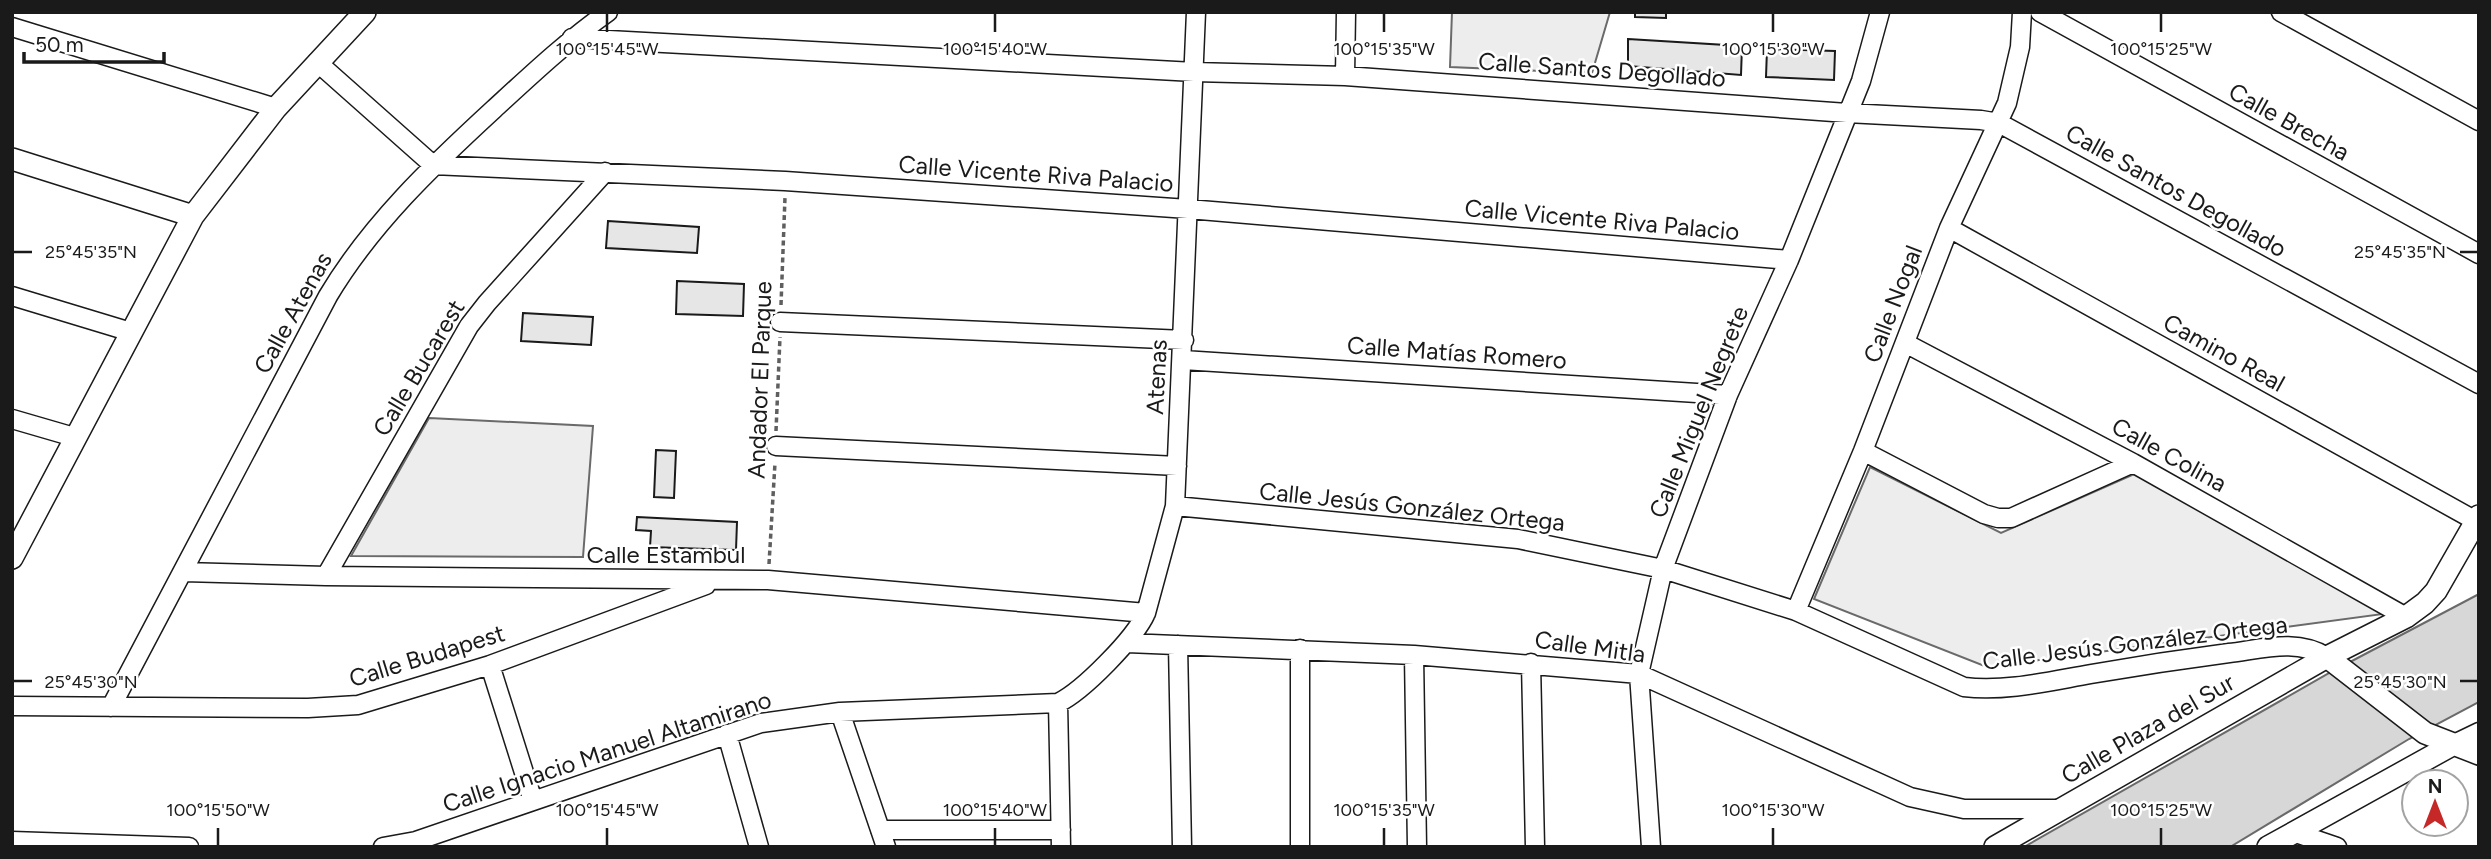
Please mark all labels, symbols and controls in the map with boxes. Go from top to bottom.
scale bar [24,21,164,65]
text: 50 m [35,32,84,57]
text: 100°15'45"W [555,38,659,60]
text: 100°15'40"W [943,38,1048,60]
text: 100°15'35"W [1333,38,1436,60]
text: 100°15'30"W [1722,38,1825,60]
text: 100°15'25"W [2110,38,2213,60]
street label: Calle Santos Degollado [1477,46,1727,93]
street label: Calle Brecha [2224,76,2355,167]
street label: Calle Santos Degollado [2061,118,2292,263]
street label: Calle Vicente Riva Palacio [897,149,1175,198]
street label: Calle Vicente Riva Palacio [1463,193,1741,246]
text: 25°45'35"N [45,241,137,263]
street label: Calle Nogal [1857,241,1928,367]
text: 25°45'35"N [2354,241,2446,263]
street label: Calle Atenas [247,247,338,379]
street label: Andador El Parque [742,281,777,479]
street label: Calle Bucarest [367,294,471,441]
street label: Calle Miguel Negrete [1643,302,1754,522]
street label: Camino Real [2158,307,2290,398]
street label: Calle Matías Romero [1346,330,1568,375]
street label: Atenas [1140,339,1173,415]
street label: Calle Colina [2107,411,2232,498]
street label: Calle Jesús González Ortega [1258,476,1566,537]
street label: Calle Estambul [587,540,745,569]
street label: Calle Jesús González Ortega [1981,609,2289,676]
street label: Calle Budapest [346,618,508,693]
street label: Calle Mitla [1533,624,1647,669]
street label: Calle Plaza del Sur [2056,667,2239,790]
text: 25°45'30"N [44,671,138,693]
text: 25°45'30"N [2353,671,2447,693]
street label: Calle Ignacio Manuel Altamirano [439,685,775,818]
north arrow [2400,768,2470,838]
text: N [2428,775,2442,798]
text: 100°15'50"W [166,799,270,821]
text: 100°15'45"W [555,799,659,821]
text: 100°15'40"W [943,799,1048,821]
text: 100°15'35"W [1333,799,1436,821]
text: 100°15'30"W [1722,799,1825,821]
text: 100°15'25"W [2110,799,2213,821]

